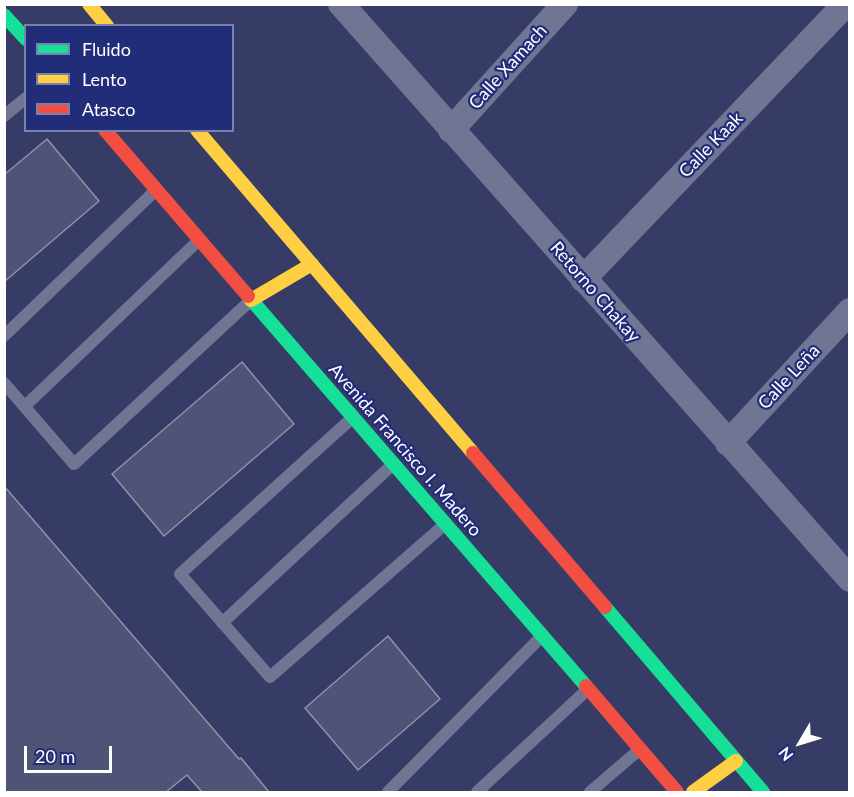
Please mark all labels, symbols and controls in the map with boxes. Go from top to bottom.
street label: Calle Xamach [464,20,552,114]
legend [24,24,234,132]
text: Fluido [82,38,131,60]
text: Lento [82,68,127,90]
text: Atasco [82,98,135,120]
street label: Calle Kaak [675,108,747,182]
street label: Retorno Chakay [545,237,645,347]
street label: Calle Leña [754,340,824,414]
street label: Avenida Francisco I. Madero [324,359,486,541]
north arrow [770,713,830,773]
scale bar [27,734,116,772]
text: N [774,744,797,765]
text: 20 m [35,745,75,767]

